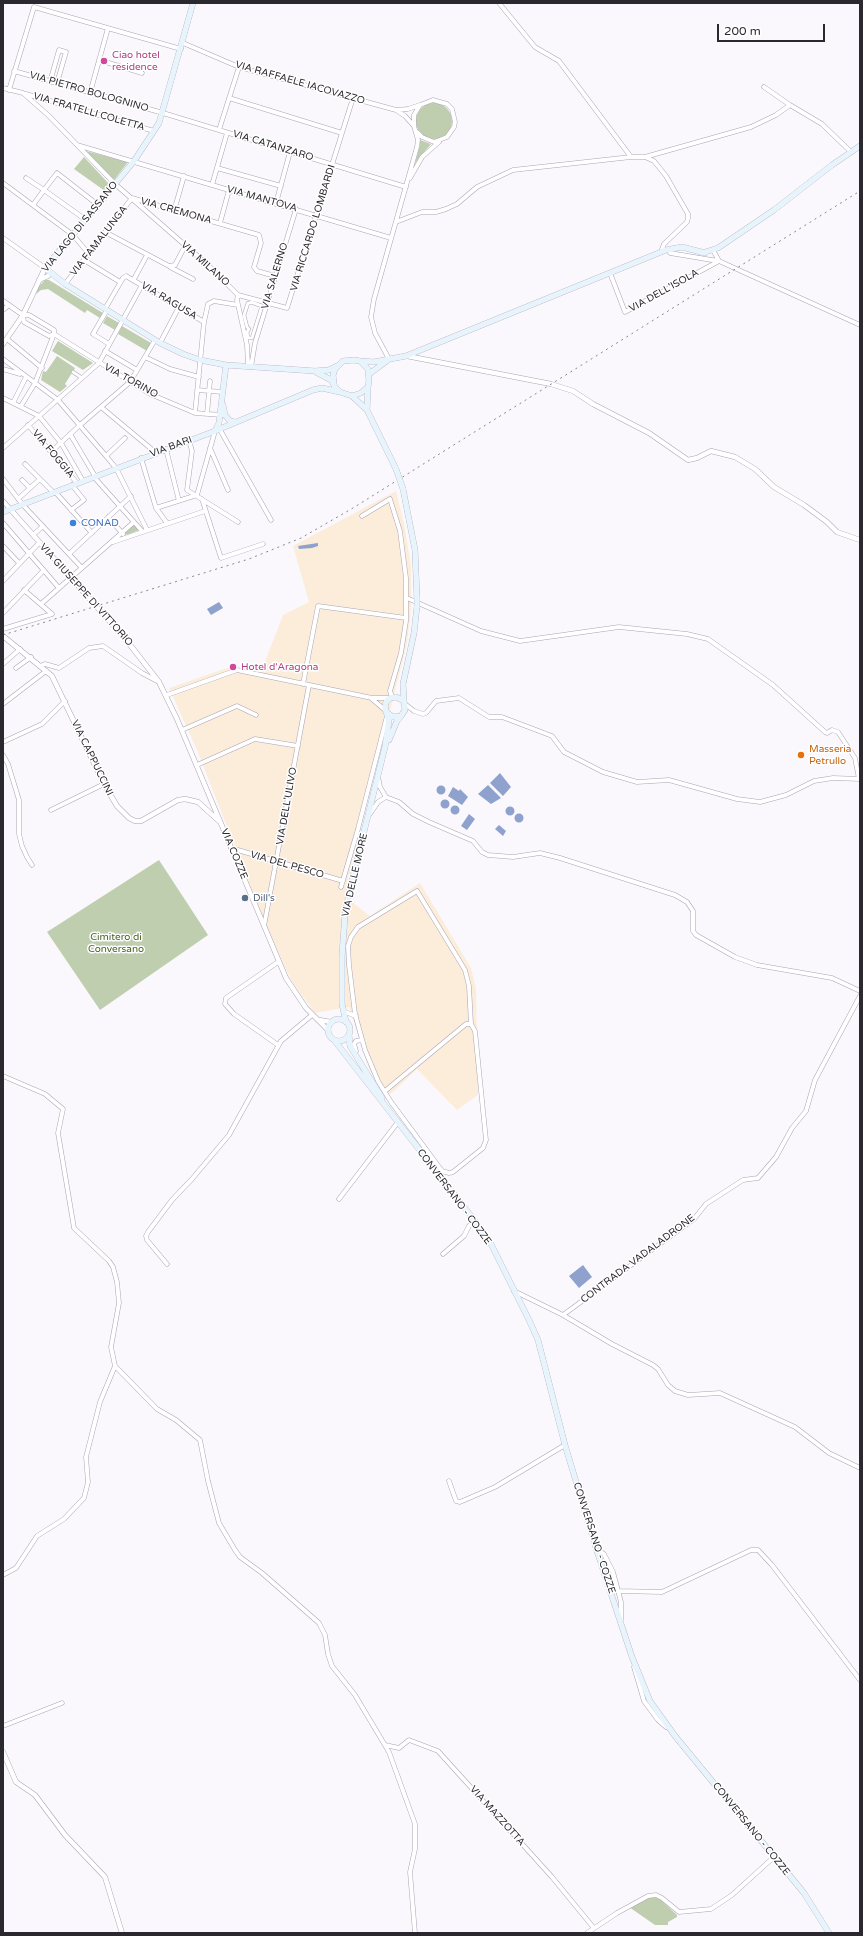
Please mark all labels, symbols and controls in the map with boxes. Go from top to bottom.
scale bar [719,16,827,42]
text: 200 m [724,24,761,38]
place label: Ciao hotel residence [112,49,160,72]
marker: Ciao hotel residence [99,56,109,66]
street label: VIA RAFFAELE IACOVAZZO [234,59,366,107]
street label: VIA PIETRO BOLOGNINO [28,69,150,115]
street label: VIA FRATELLI COLETTA [32,90,146,134]
street label: VIA CATANZARO [231,128,315,164]
street label: VIA RICCARDO LOMBARDI [288,163,338,293]
street label: VIA LAGO DI SASSANO [40,179,120,275]
street label: VIA MANTOVA [225,183,299,215]
street label: VIA CREMONA [139,195,213,227]
street label: VIA FAMALUNGA [68,203,130,279]
street label: VIA MILANO [178,239,232,289]
street label: VIA SALERNO [259,241,291,311]
street label: VIA DELL'ISOLA [627,267,701,315]
street label: VIA RAGUSA [139,280,199,322]
street label: VIA TORINO [102,361,160,401]
street label: VIA FOGGIA [29,427,77,481]
street label: VIA BARI [148,434,194,460]
place label: CONAD [81,517,119,529]
marker: CONAD [68,518,78,528]
street label: VIA GIUSEPPE DI VITTORIO [37,541,135,649]
place label: Hotel d'Aragona [241,661,318,673]
marker: Hotel d'Aragona [228,662,238,672]
street label: VIA CAPPUCCINI [68,718,116,798]
place label: Masseria Petrullo [809,743,851,766]
marker: Masseria Petrullo [796,750,806,760]
street label: VIA DELL'ULIVO [274,766,300,846]
street label: VIA COZZE [218,827,250,881]
street label: VIA DELLE MORE [340,832,370,918]
street label: VIA DEL PESCO [249,849,325,881]
place label: Dill's [253,892,275,904]
marker: Dill's [240,893,250,903]
park label: Cimitero di Conversano [88,931,144,954]
street label: CONVERSANO - COZZE [414,1147,494,1247]
street label: CONTRADA VADALADRONE [579,1212,697,1306]
street label: CONVERSANO - COZZE [570,1481,618,1595]
street label: CONVERSANO - COZZE [710,1780,792,1878]
street label: VIA MAZZOTTA [467,1784,527,1848]

